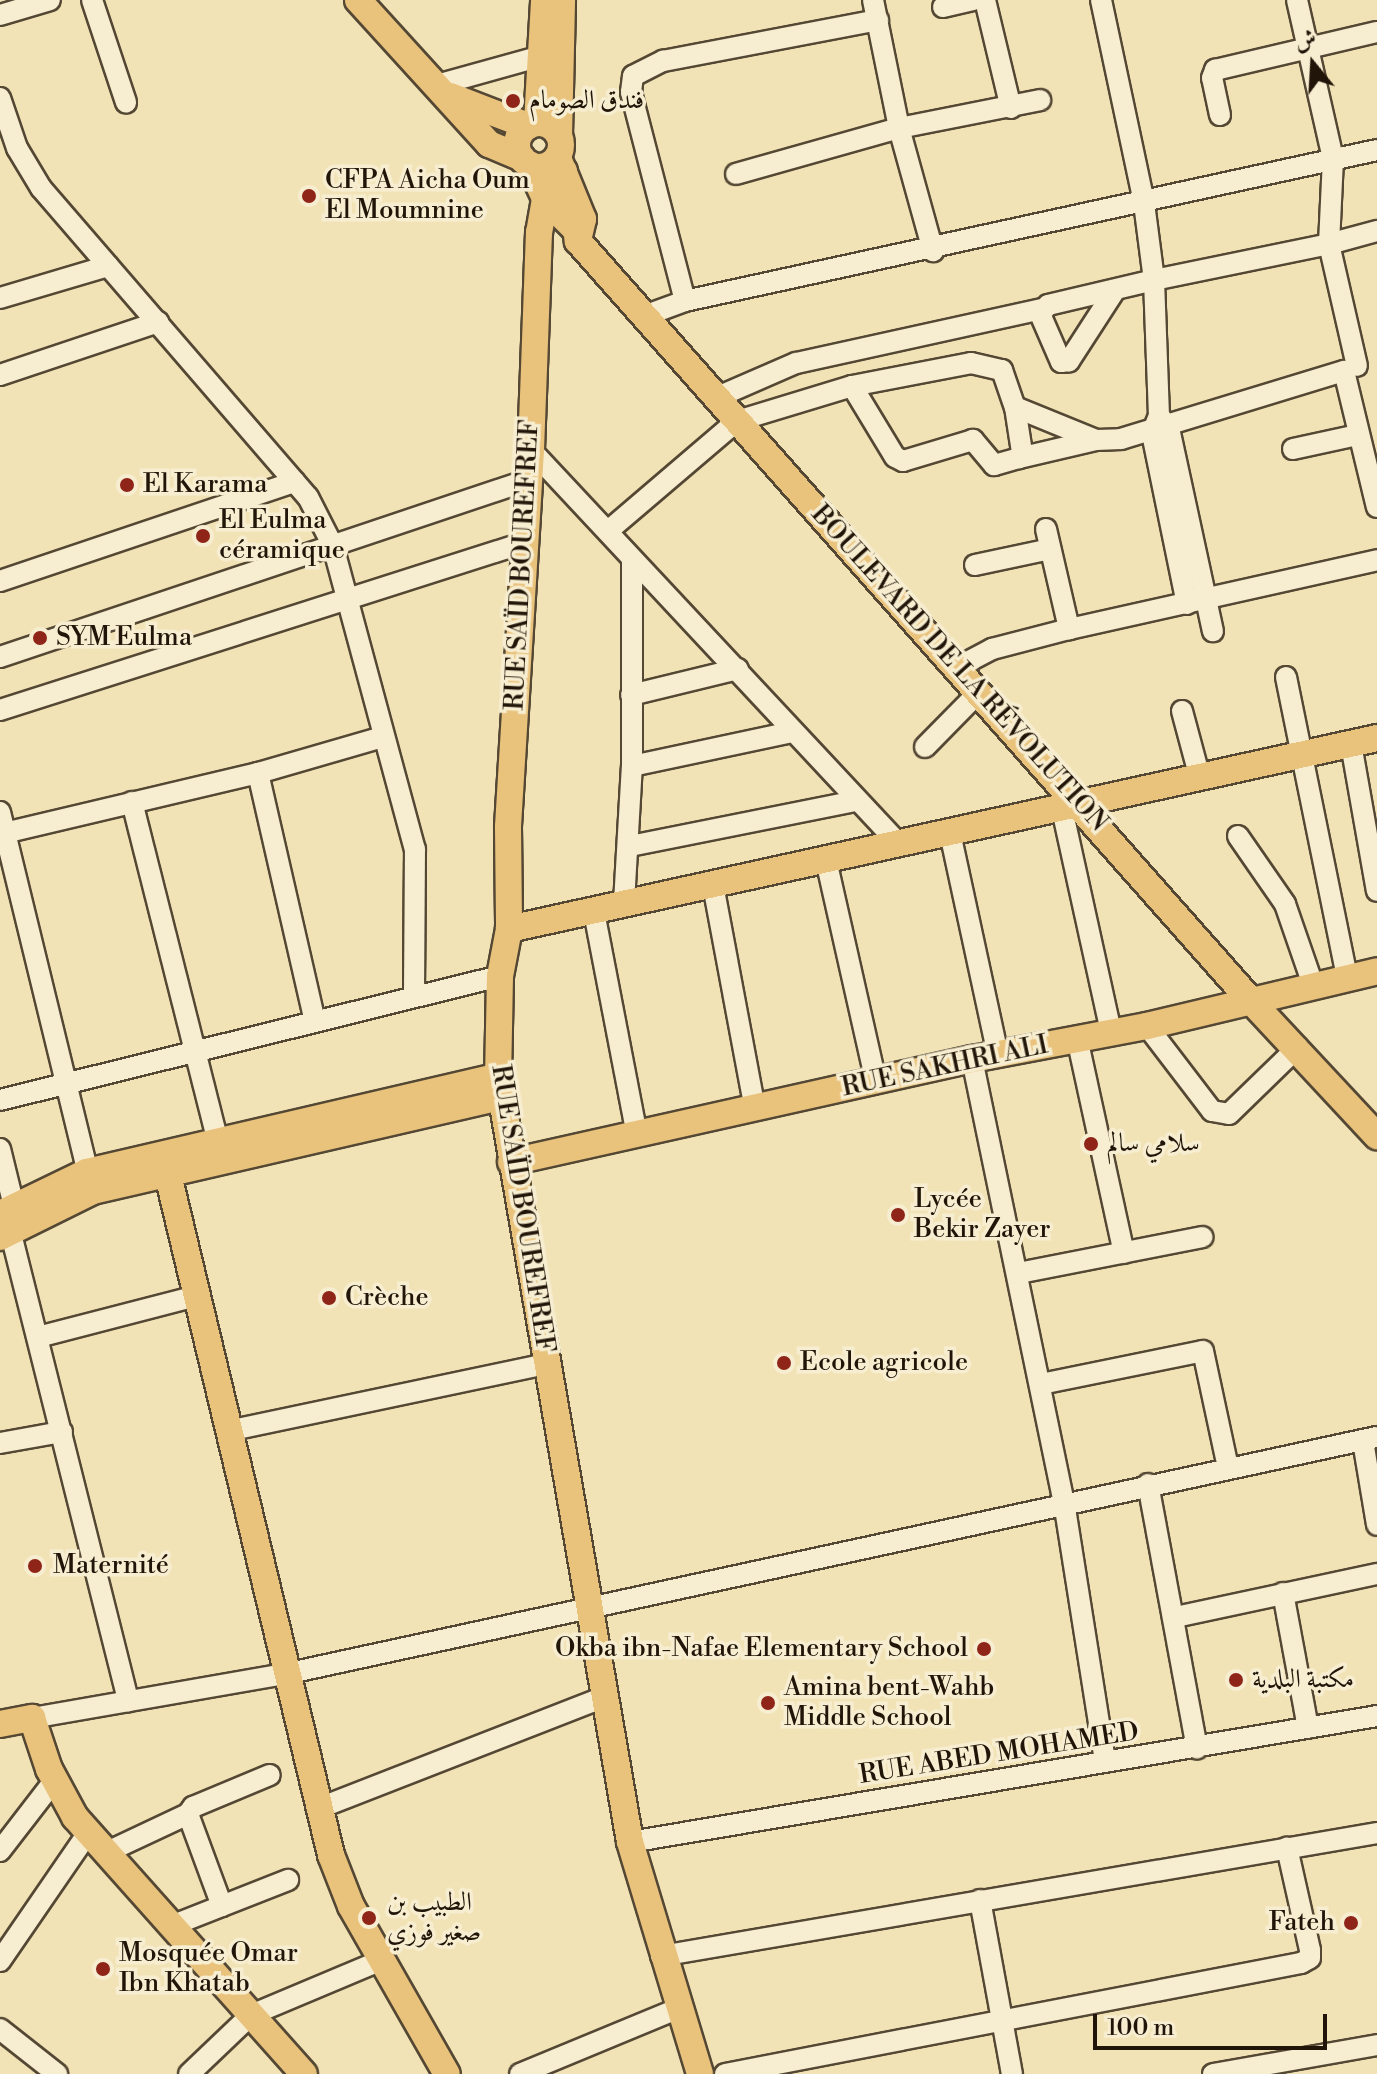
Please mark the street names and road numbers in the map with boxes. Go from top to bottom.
street label: RUE SAÏD BOUREFREF [500,419,546,711]
street label: BOULEVARD DE LA RÉVOLUTION [804,500,1114,838]
street label: RUE SAKHRI ALI [839,1030,1051,1104]
street label: RUE SAÏD BOUREFREF [484,1063,560,1355]
street label: RUE ABED MOHAMED [857,1716,1141,1792]

